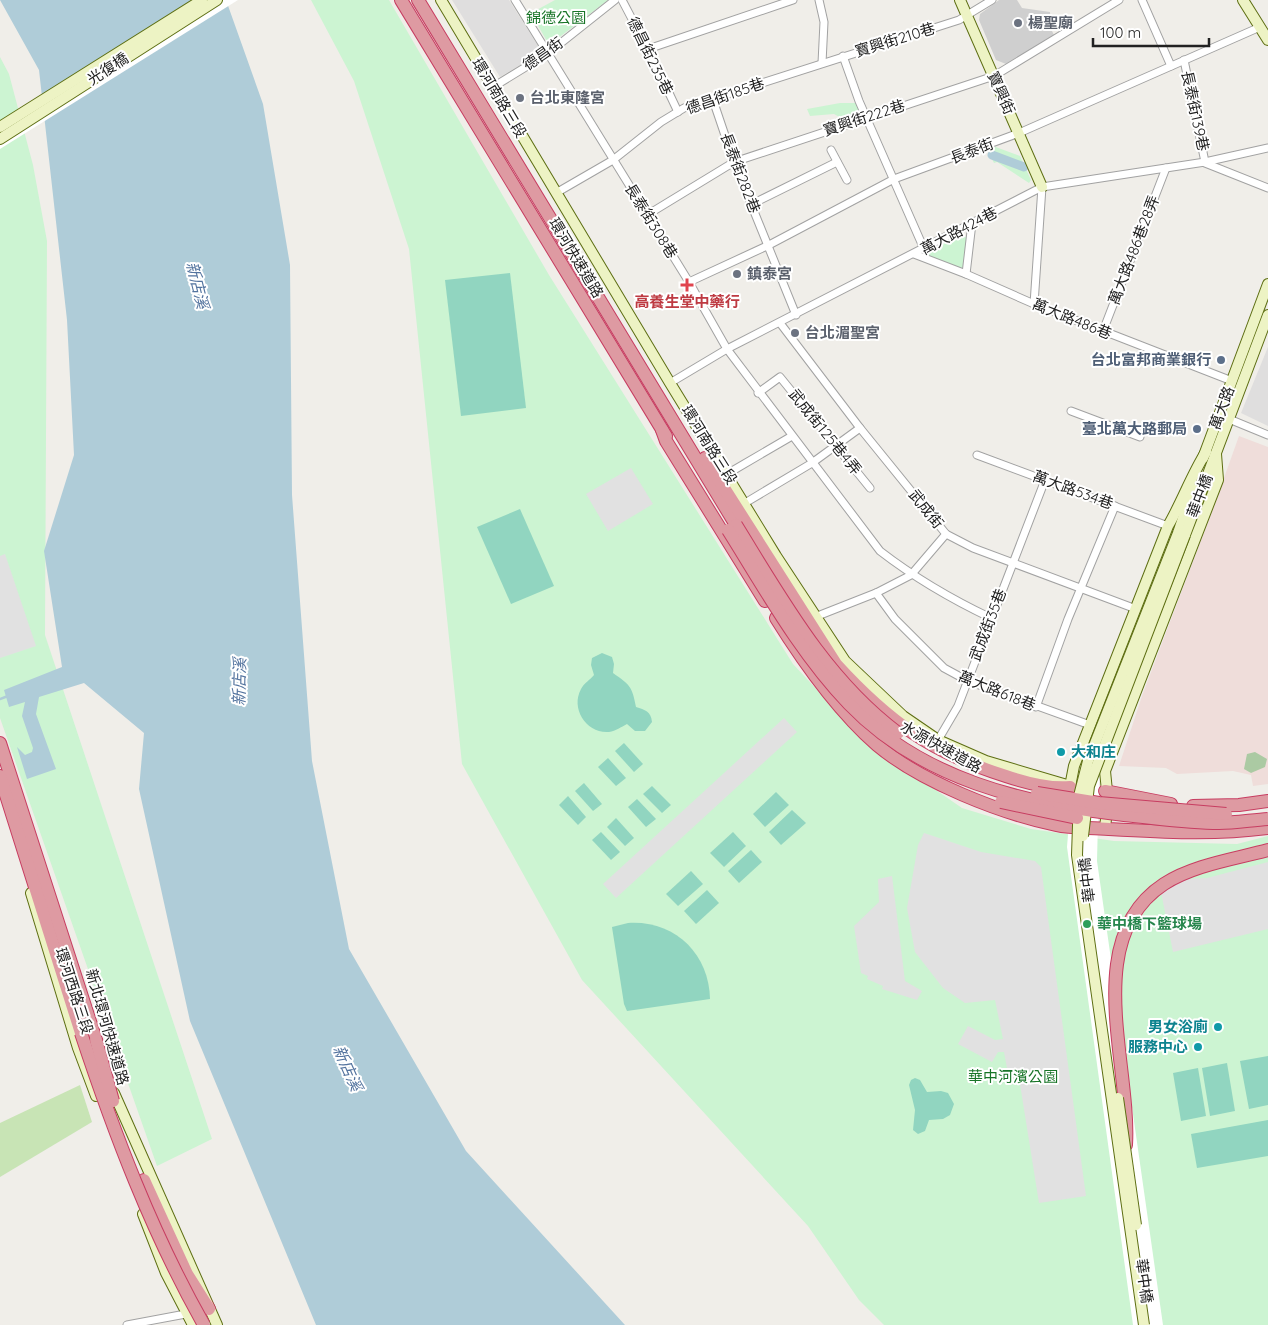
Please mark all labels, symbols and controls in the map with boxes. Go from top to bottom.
park label: 錦德公園 [526,8,586,27]
place label: 楊聖廟 [1028,13,1073,32]
street label: 德昌街235巷 [623,14,677,98]
scale bar [1093,15,1209,47]
marker: 楊聖廟 [1012,17,1024,29]
street label: 寶興街210巷 [852,18,937,61]
text: 100 m [1100,23,1141,42]
street label: 德昌街 [519,33,567,74]
street label: 光復橋 [84,48,132,89]
street label: 環河南路三段 [468,54,531,141]
street label: 寶興街 [984,68,1019,117]
street label: 長泰街139巷 [1178,69,1213,153]
street label: 德昌街185巷 [683,73,767,118]
place label: 台北東隆宮 [530,88,605,107]
marker: 台北東隆宮 [514,92,526,104]
street label: 寶興街222巷 [821,95,907,140]
street label: 長泰街282巷 [716,130,765,216]
street label: 長泰街 [947,134,996,167]
street label: 長泰街308巷 [621,180,682,262]
street label: 萬大路486巷28弄 [1104,193,1163,307]
street label: 萬大路424巷 [917,202,1000,259]
street label: 環河快速道路 [545,214,608,301]
water label: 新店溪 [182,259,214,313]
place label: 鎮泰宮 [747,264,792,283]
marker: 鎮泰宮 [731,268,743,280]
marker: 高養生堂中藥行 [681,279,693,291]
place label: 高養生堂中藥行 [634,292,740,311]
street label: 萬大路486巷 [1030,294,1115,343]
place label: 台北湄聖宮 [805,323,880,342]
marker: 台北湄聖宮 [789,327,801,339]
place label: 台北富邦商業銀行 [1091,350,1211,369]
marker: 台北富邦商業銀行 [1215,354,1227,366]
street label: 萬大路 [1205,383,1238,432]
street label: 武成街125巷4弄 [785,385,866,478]
street label: 環河南路三段 [678,402,741,488]
place label: 臺北萬大路郵局 [1082,419,1187,438]
marker: 臺北萬大路郵局 [1191,423,1203,435]
street label: 萬大路534巷 [1030,466,1116,513]
street label: 華中橋 [1183,471,1216,520]
street label: 武成街 [905,485,948,532]
street label: 武成街35巷 [965,586,1010,664]
water label: 新店溪 [229,656,249,706]
street label: 萬大路618巷 [956,666,1039,715]
street label: 水源快速道路 [897,716,985,777]
place label: 大和庄 [1071,742,1116,761]
marker: 大和庄 [1055,746,1067,758]
street label: 華中橋 [1074,857,1099,904]
place label: 華中橋下籃球場 [1097,914,1202,933]
marker: 華中橋下籃球場 [1081,918,1093,930]
street label: 環河西路三段 [52,945,97,1037]
street label: 新北環河快速道路 [82,967,133,1087]
place label: 男女浴廁 [1148,1017,1208,1036]
marker: 男女浴廁 [1212,1021,1224,1033]
place label: 服務中心 [1128,1037,1188,1056]
marker: 服務中心 [1192,1041,1204,1053]
water label: 新店溪 [329,1042,368,1096]
park label: 華中河濱公園 [968,1067,1058,1086]
street label: 華中橋 [1132,1257,1157,1305]

